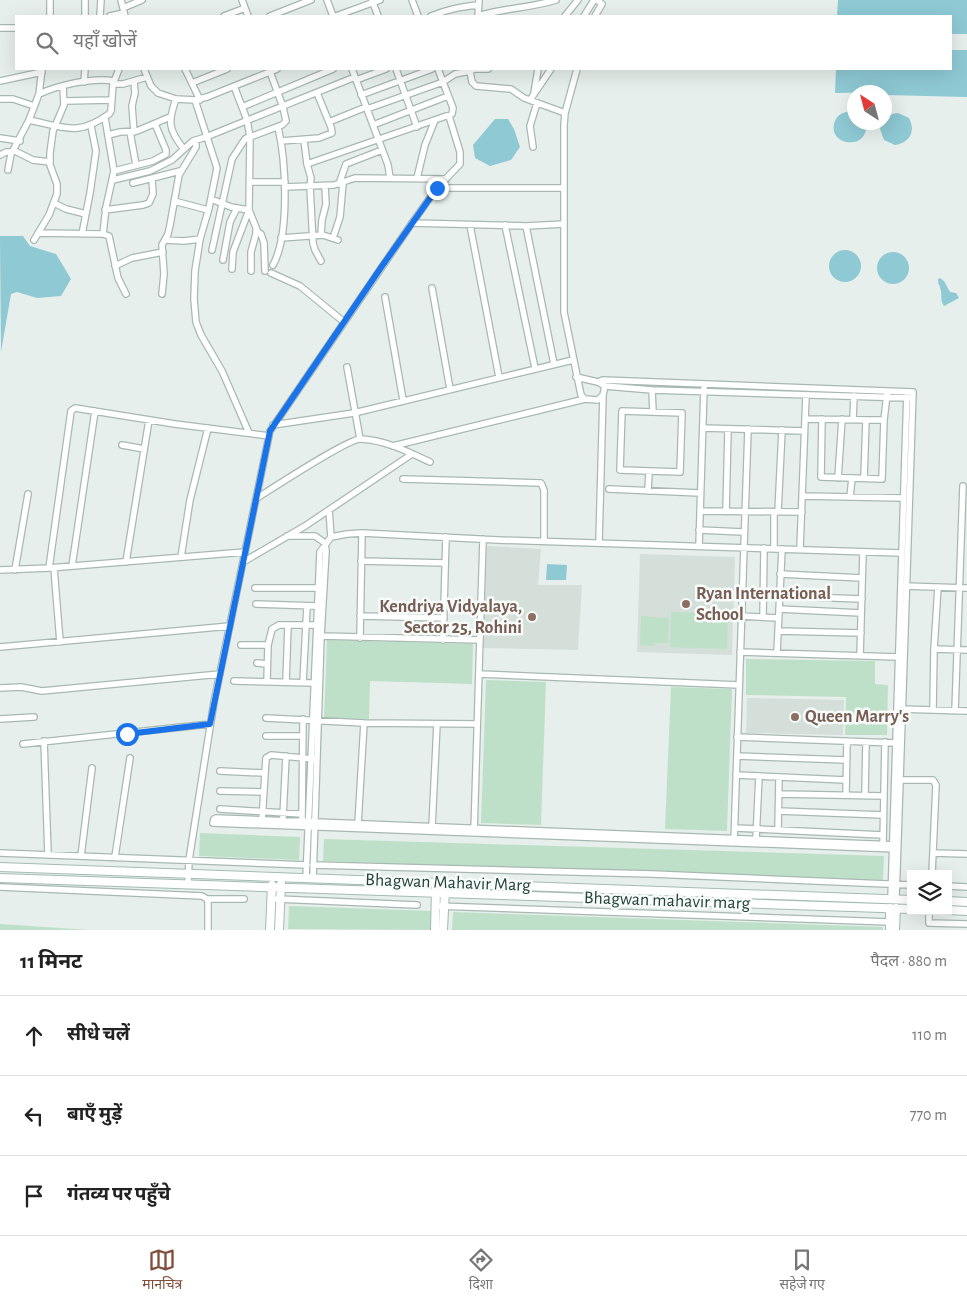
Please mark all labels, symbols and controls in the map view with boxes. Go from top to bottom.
search box [15,15,952,70]
icon: search [33,29,61,57]
text: यहाँ खोजें [73,32,137,51]
north arrow [847,85,892,130]
route end [426,177,449,200]
place label: Ryan International School [696,585,831,624]
place label: Kendriya Vidyalaya, Sector 25, Rohini [379,598,522,637]
marker: Ryan International School [680,598,692,610]
marker: Kendriya Vidyalaya, Sector 25, Rohini [526,611,538,623]
place label: Queen Marry's [805,708,909,726]
marker: Queen Marry's [789,711,801,723]
route start [116,723,139,746]
map controls [907,870,952,915]
button: layers [907,870,952,915]
street label: Bhagwan Mahavir Marg [365,871,531,895]
street label: Bhagwan mahavir marg [584,889,751,913]
text: 11 मिनट [20,951,82,972]
text: पैदल · 880 m [871,953,947,969]
icon: ahead [20,1022,48,1050]
text: सीधे चलें [67,1025,130,1044]
text: 110 m [912,1027,947,1043]
icon: left [20,1102,48,1130]
text: बाएँ मुड़ें [67,1105,122,1124]
text: 770 m [910,1107,947,1123]
icon: arrive [20,1182,48,1210]
text: गंतव्य पर पहुँचे [67,1185,170,1204]
tab: मानचित्र [142,1246,182,1295]
tab: दिशा [467,1246,495,1295]
tab: सहेजे गए [779,1246,825,1295]

